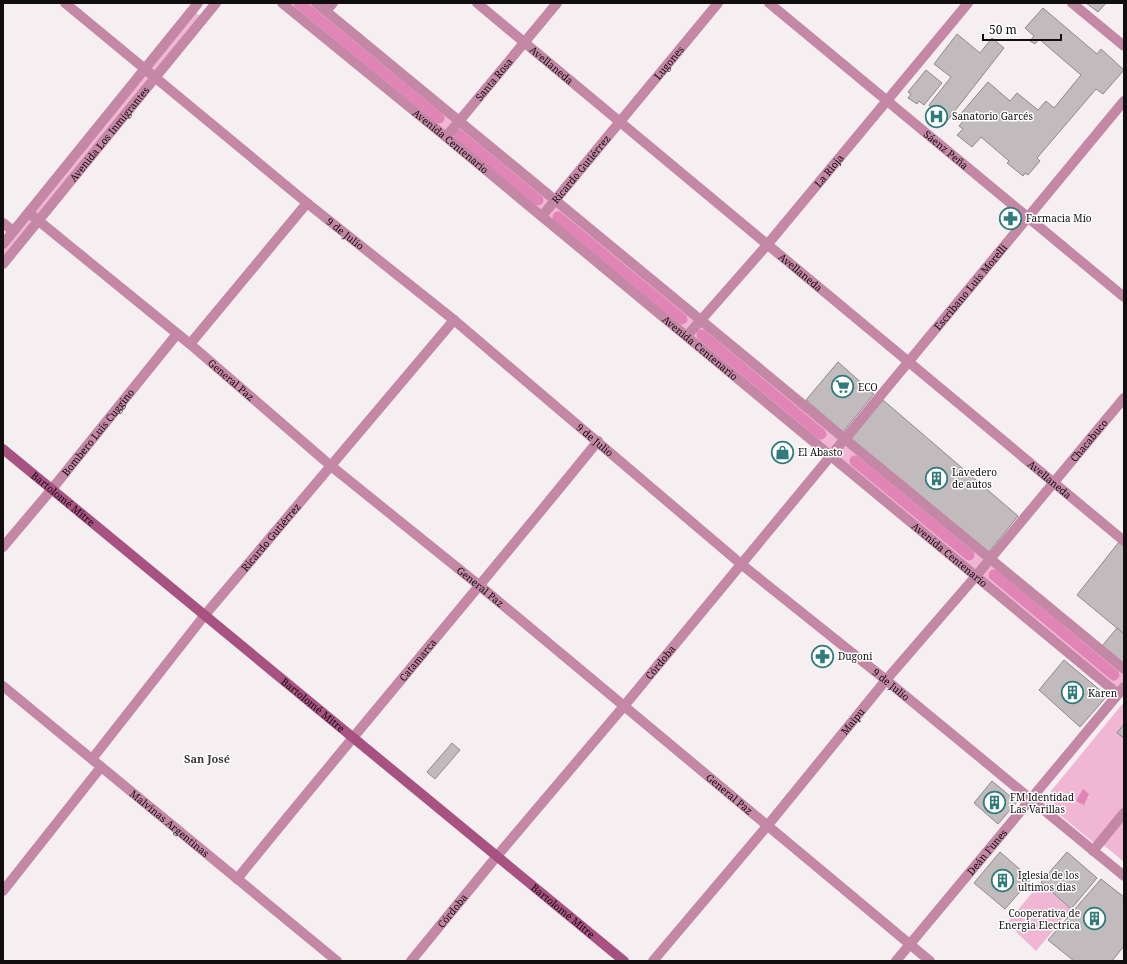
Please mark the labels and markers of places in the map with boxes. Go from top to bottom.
hospital icon: Sanatorio Garcés [923,103,949,129]
place label: Sanatorio Garcés [952,109,1033,123]
pharmacy icon: Farmacia Mío [998,205,1024,231]
place label: Farmacia Mío [1026,211,1092,225]
supermarket icon: ECO [829,374,855,400]
place label: ECO [858,380,878,394]
shop icon: El Abasto [770,439,796,465]
place label: El Abasto [798,445,843,459]
building icon: Lavedero de autos [923,465,949,491]
place label: Lavedero de autos [952,465,997,491]
pharmacy icon: Dugoni [809,643,835,669]
place label: Dugoni [838,649,873,663]
building icon: Karen [1060,680,1086,706]
place label: Karen [1088,686,1118,700]
building icon: FM Identidad Las Varillas [982,790,1008,816]
place label: FM Identidad Las Varillas [1010,790,1074,816]
building icon: Iglesia de los ultimos dias [989,868,1015,894]
place label: Iglesia de los ultimos dias [1018,868,1079,894]
place label: Cooperativa de Energia Electrica [999,906,1080,932]
building icon: Cooperativa de Energia Electrica [1082,906,1108,932]

